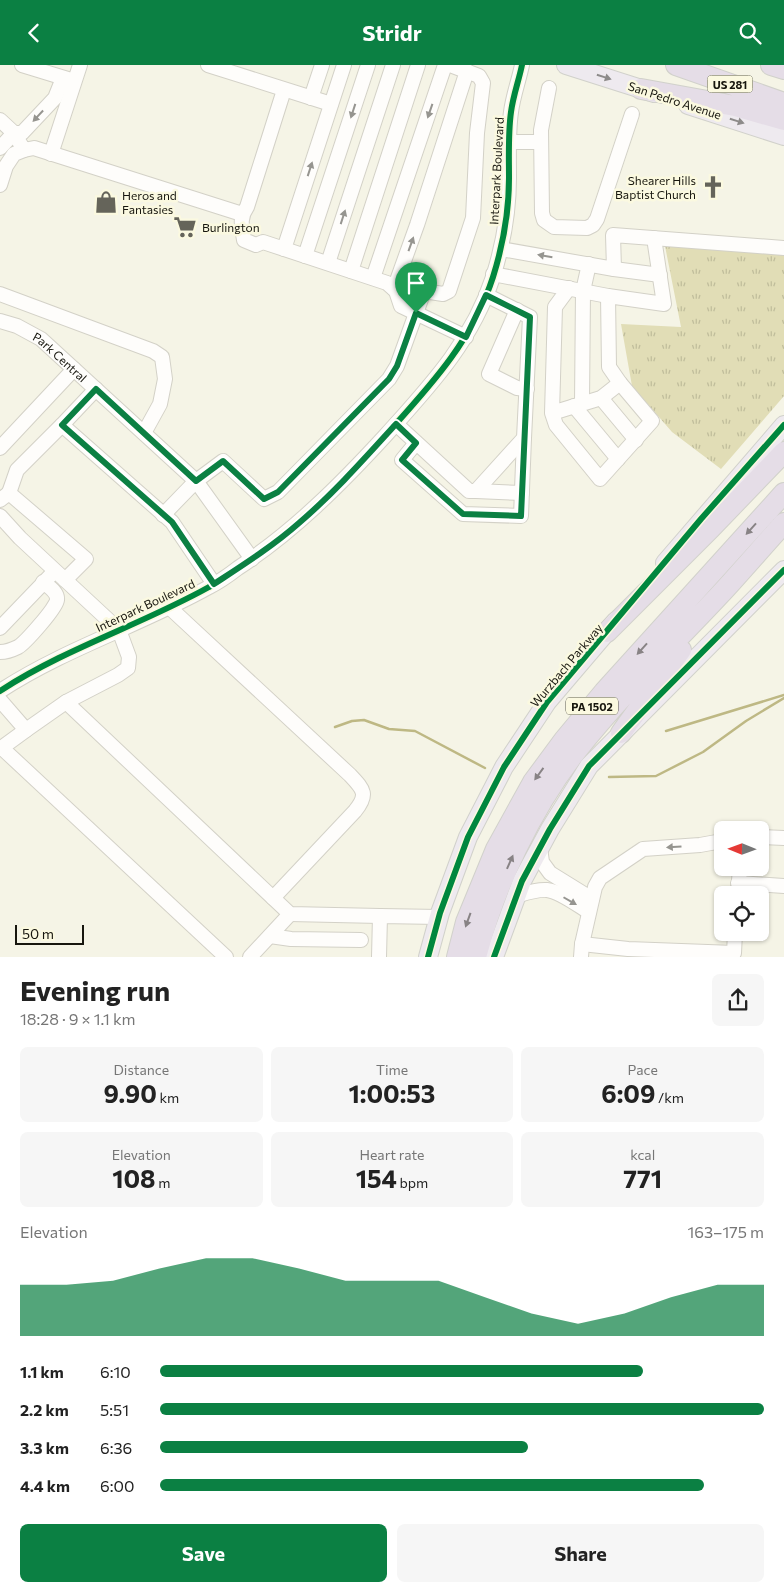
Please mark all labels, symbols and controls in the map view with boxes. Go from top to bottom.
icon: back [20,19,48,47]
text: Stridr [362,19,422,46]
icon: search [736,19,764,47]
one-way arrow [596,74,611,81]
road number: US 281 [708,75,752,93]
street label: San Pedro Avenue [627,78,723,122]
one-way arrow [348,104,356,119]
one-way arrow [425,104,433,119]
one-way arrow [32,109,44,121]
street label: Interpark Boulevard [486,117,506,225]
one-way arrow [730,117,745,125]
one-way arrow [306,162,314,177]
place label: Shearer Hills Baptist Church [615,173,696,201]
church icon: Shearer Hills Baptist Church [700,174,726,200]
place label: Heros and Fantasies [122,188,177,216]
shop icon: Heros and Fantasies [93,189,119,215]
one-way arrow [340,209,348,224]
supermarket icon: Burlington [172,214,198,240]
place label: Burlington [202,220,260,234]
one-way arrow [408,236,415,251]
one-way arrow [536,252,552,260]
pin [395,262,437,313]
icon: arrive [402,269,430,297]
street label: Park Central [31,329,90,385]
one-way arrow [745,522,757,534]
street label: Interpark Boulevard [93,576,197,634]
street label: Wurzbach Parkway [527,620,605,710]
one-way arrow [636,643,648,655]
road number: PA 1502 [566,697,618,714]
one-way arrow [533,767,544,780]
north arrow [714,821,769,876]
map controls [714,821,769,941]
one-way arrow [666,843,682,851]
one-way arrow [507,855,515,869]
button: locate [714,886,769,941]
one-way arrow [563,896,577,905]
one-way arrow [464,913,472,928]
scale bar [15,922,84,945]
text: 50 m [22,925,54,942]
text: Evening run [20,973,170,1007]
button: share [712,974,764,1026]
text: 18:28 · 9 × 1.1 km [20,1009,136,1028]
text: Distance [114,1061,169,1078]
text: Time [376,1061,408,1078]
text: Pace [627,1061,658,1078]
text: 9.90 [103,1078,157,1108]
text: 1:00:53 [349,1078,435,1108]
text: 6:09 [601,1078,655,1108]
text: km [157,1089,179,1106]
text: /km [655,1089,684,1106]
text: Elevation [112,1146,171,1163]
text: Heart rate [359,1146,425,1163]
text: kcal [630,1146,655,1163]
text: 108 [112,1163,156,1193]
text: 154 [356,1163,397,1193]
text: 771 [623,1163,662,1193]
text: m [156,1174,170,1191]
text: bpm [397,1174,428,1191]
text: Elevation [20,1222,88,1241]
text: 163–175 m [687,1222,764,1241]
text: 1.1 km [20,1362,64,1381]
text: 6:10 [100,1362,131,1381]
text: 2.2 km [20,1400,69,1419]
text: 5:51 [100,1400,129,1419]
text: 3.3 km [20,1438,69,1457]
text: 6:36 [100,1438,132,1457]
text: 4.4 km [20,1476,70,1495]
text: 6:00 [100,1476,134,1495]
button: Save [20,1524,387,1582]
button: Share [397,1524,764,1582]

